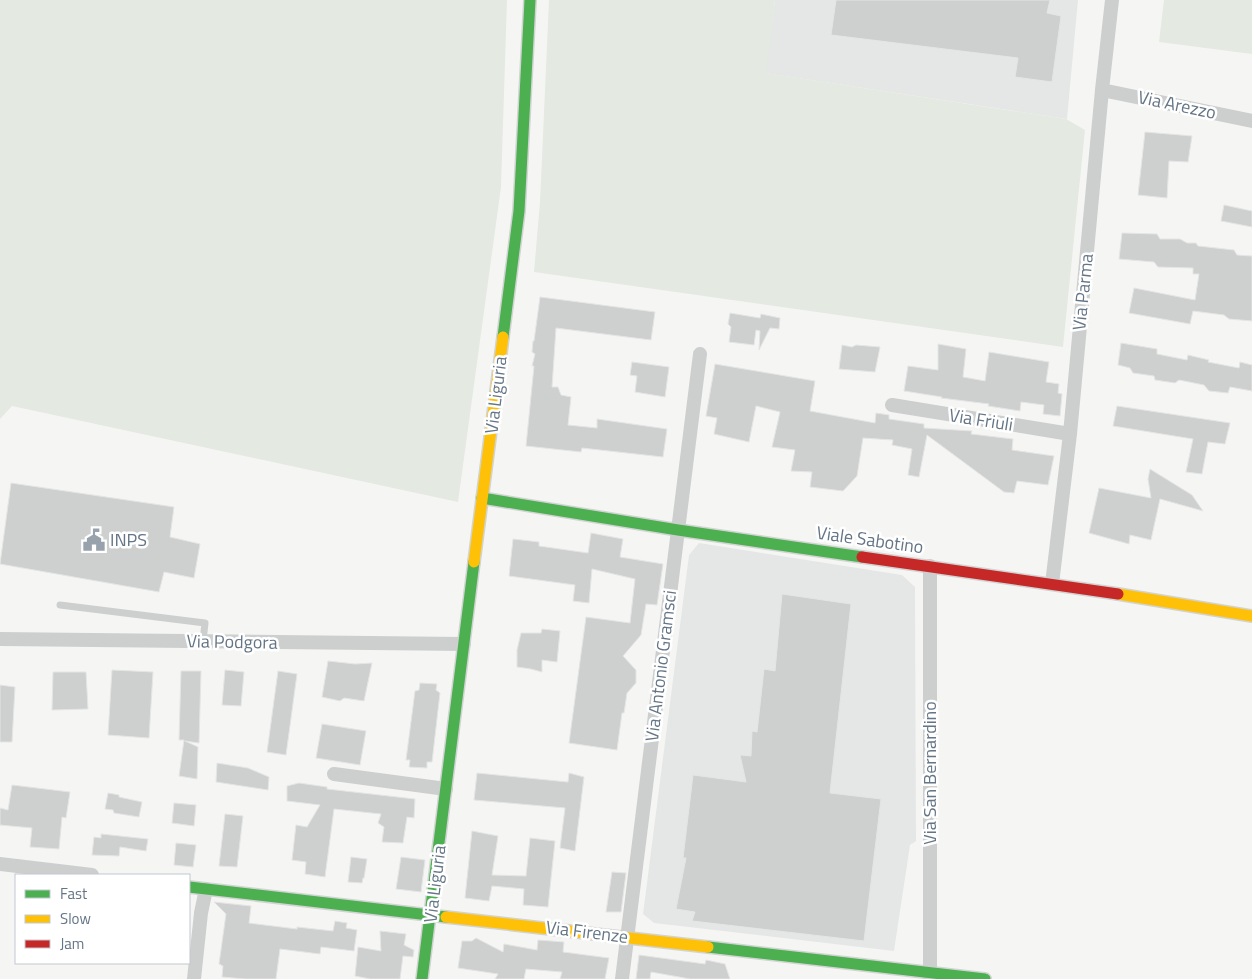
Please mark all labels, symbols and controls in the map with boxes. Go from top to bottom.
street label: Via Arezzo [1136,83,1219,126]
street label: Via Parma [1065,252,1100,332]
street label: Via Liguria [477,355,514,435]
street label: Via Friuli [947,401,1015,438]
street label: Viale Sabotino [815,519,925,560]
place label: INPS [110,526,147,553]
public building icon: INPS [81,527,107,553]
street label: Via Antonio Gramsci [638,589,683,743]
street label: Via Podgora [186,627,278,656]
street label: Via San Bernardino [916,701,943,845]
street label: Via Liguria [416,844,453,924]
legend [15,874,190,964]
text: Fast [60,882,88,905]
text: Slow [60,907,91,930]
street label: Via Firenze [544,913,630,950]
text: Jam [60,932,84,955]

